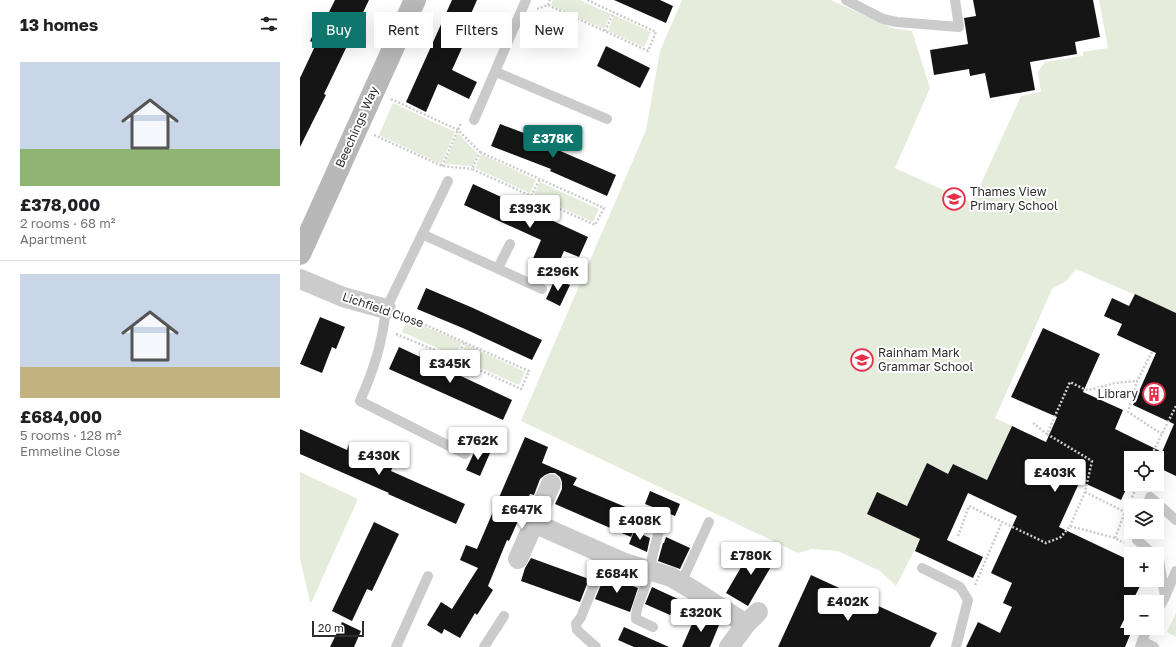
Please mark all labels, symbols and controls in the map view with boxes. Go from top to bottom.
chip: Buy [312,12,366,48]
chip: Rent [374,12,433,48]
chip: Filters [441,12,512,48]
chip: New [520,12,578,48]
icon: filters [258,13,280,35]
text: 13 homes [20,14,98,35]
street label: Beechings Way [332,84,381,170]
icon: home [114,88,186,160]
pin: £378K [525,125,581,159]
text: £378K [532,130,574,146]
place label: Thames View Primary School [970,184,1058,213]
school or university icon: Thames View Primary School [941,186,967,212]
text: £378,000 [20,194,100,215]
pin: £393K [502,195,558,229]
text: £393K [509,200,551,216]
text: 2 rooms · 68 m² [20,215,115,231]
text: Apartment [20,231,87,247]
pin: £296K [530,258,586,292]
text: £296K [537,263,579,279]
street label: Lichfield Close [341,289,426,330]
icon: home [114,300,186,372]
place label: Rainham Mark Grammar School [878,345,974,374]
school or university icon: Rainham Mark Grammar School [849,347,875,373]
pin: £345K [422,350,478,384]
text: £345K [429,355,471,371]
building icon: Library [1141,381,1167,407]
place label: Library [1097,386,1138,401]
text: £684,000 [20,406,102,427]
text: 5 rooms · 128 m² [20,427,121,443]
pin: £762K [450,427,506,461]
text: £762K [457,432,499,448]
pin: £430K [351,442,407,476]
text: Emmeline Close [20,443,120,459]
text: £430K [358,447,400,463]
map controls [1124,451,1164,635]
button: locate [1124,451,1164,491]
pin: £403K [1027,459,1083,493]
text: £403K [1034,464,1076,480]
pin: £647K [494,496,550,530]
button: layers [1124,499,1164,539]
text: £647K [501,501,543,517]
pin: £408K [612,507,668,541]
text: £408K [619,512,661,528]
pin: £780K [723,542,779,576]
text: £780K [730,547,772,563]
button: + [1124,547,1164,587]
pin: £684K [589,560,645,594]
text: £684K [596,565,638,581]
pin: £402K [820,588,876,622]
text: £402K [827,593,869,609]
button: − [1124,595,1164,635]
pin: £320K [673,599,729,633]
text: £320K [680,604,722,620]
scale bar [312,619,364,638]
text: 20 m [318,621,344,634]

